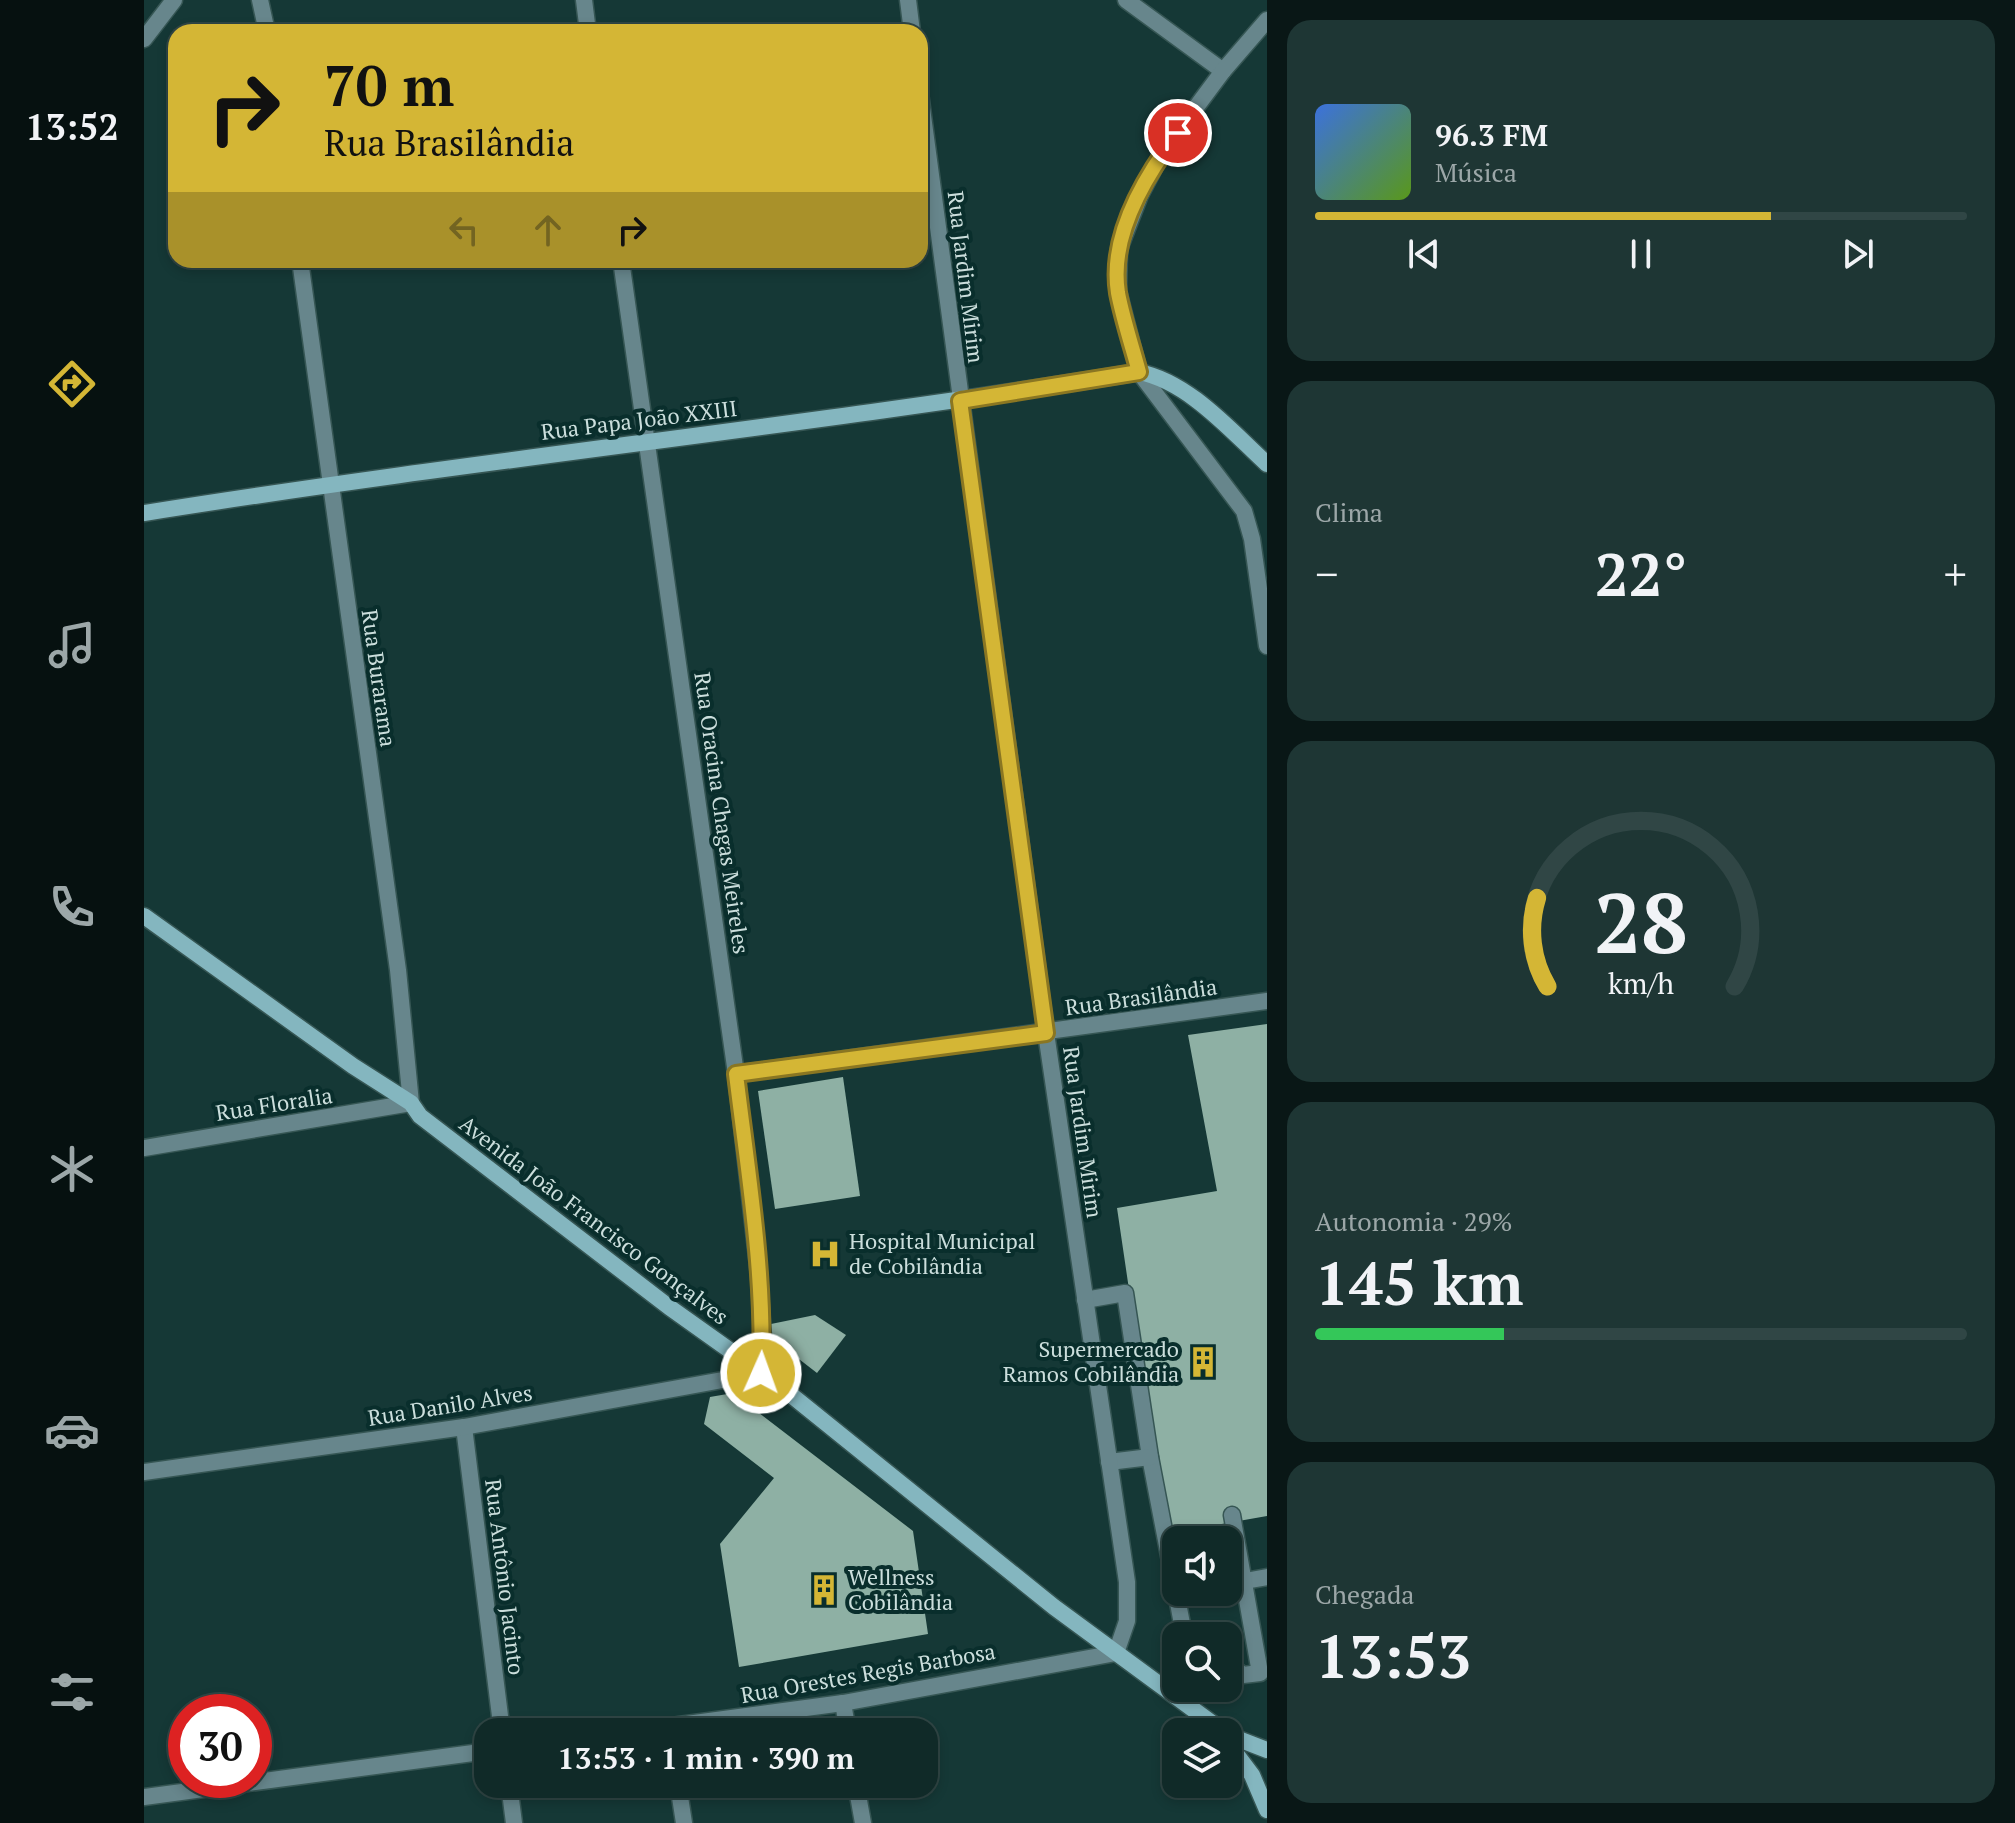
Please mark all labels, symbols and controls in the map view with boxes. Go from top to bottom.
text: 70 m [324,48,454,122]
icon: right [192,56,296,160]
pin [1144,99,1212,167]
text: 13:52 [25,103,119,150]
icon: arrive [1156,111,1200,155]
text: 96.3 FM [1435,115,1548,155]
text: Rua Brasilândia [324,119,575,166]
text: Música [1435,155,1517,189]
street label: Rua Jardim Mirim [942,189,991,365]
icon: left [442,208,486,252]
icon: ahead [526,208,570,252]
icon: right [610,208,654,252]
icon: previous [1402,232,1446,276]
icon: pause [1619,232,1663,276]
icon: next [1836,232,1880,276]
icon: directions [44,356,100,412]
street label: Rua Papa João XXIII [539,393,739,446]
text: Clima [1315,495,1383,529]
text: 22° [1595,534,1687,613]
text: − [1315,544,1338,603]
text: + [1944,544,1967,603]
street label: Rua Burarama [356,607,403,749]
icon: music [44,617,100,673]
street label: Rua Oracina Chagas Meireles [688,670,757,956]
text: 28 [1594,867,1688,977]
icon: phone [44,879,100,935]
text: km/h [1608,965,1674,1003]
street label: Rua Brasilândia [1063,971,1219,1022]
street label: Rua Jardim Mirim [1057,1044,1110,1220]
street label: Rua Floralia [213,1080,334,1127]
street label: Avenida João Francisco Gonçalves [454,1109,735,1330]
icon: climate [44,1141,100,1197]
text: Autonomia · 29% [1315,1204,1513,1238]
place label: Hospital Municipal de Cobilândia [849,1226,1035,1280]
hospital icon: Hospital Municipal de Cobilândia [808,1237,842,1271]
text: 145 km [1315,1243,1523,1322]
position arrow [719,1331,803,1415]
place label: Supermercado Ramos Cobilândia [1003,1334,1179,1388]
building icon: Supermercado Ramos Cobilândia [1186,1345,1220,1379]
street label: Rua Danilo Alves [366,1377,534,1432]
icon: car [44,1402,100,1458]
street label: Rua Antônio Jacinto [479,1477,532,1677]
map controls [1162,1526,1242,1798]
button: sound [1162,1526,1242,1606]
place label: Wellness Cobilândia [848,1562,953,1616]
building icon: Wellness Cobilândia [807,1573,841,1607]
text: Chegada [1315,1577,1414,1611]
text: 13:53 [1315,1616,1471,1695]
button: search [1162,1622,1242,1702]
street label: Rua Orestes Regis Barbosa [738,1636,998,1709]
icon: filters [44,1664,100,1720]
speed limit sign: 30 [168,1694,272,1798]
button: layers [1162,1718,1242,1798]
text: 13:53 · 1 min · 390 m [558,1738,854,1778]

